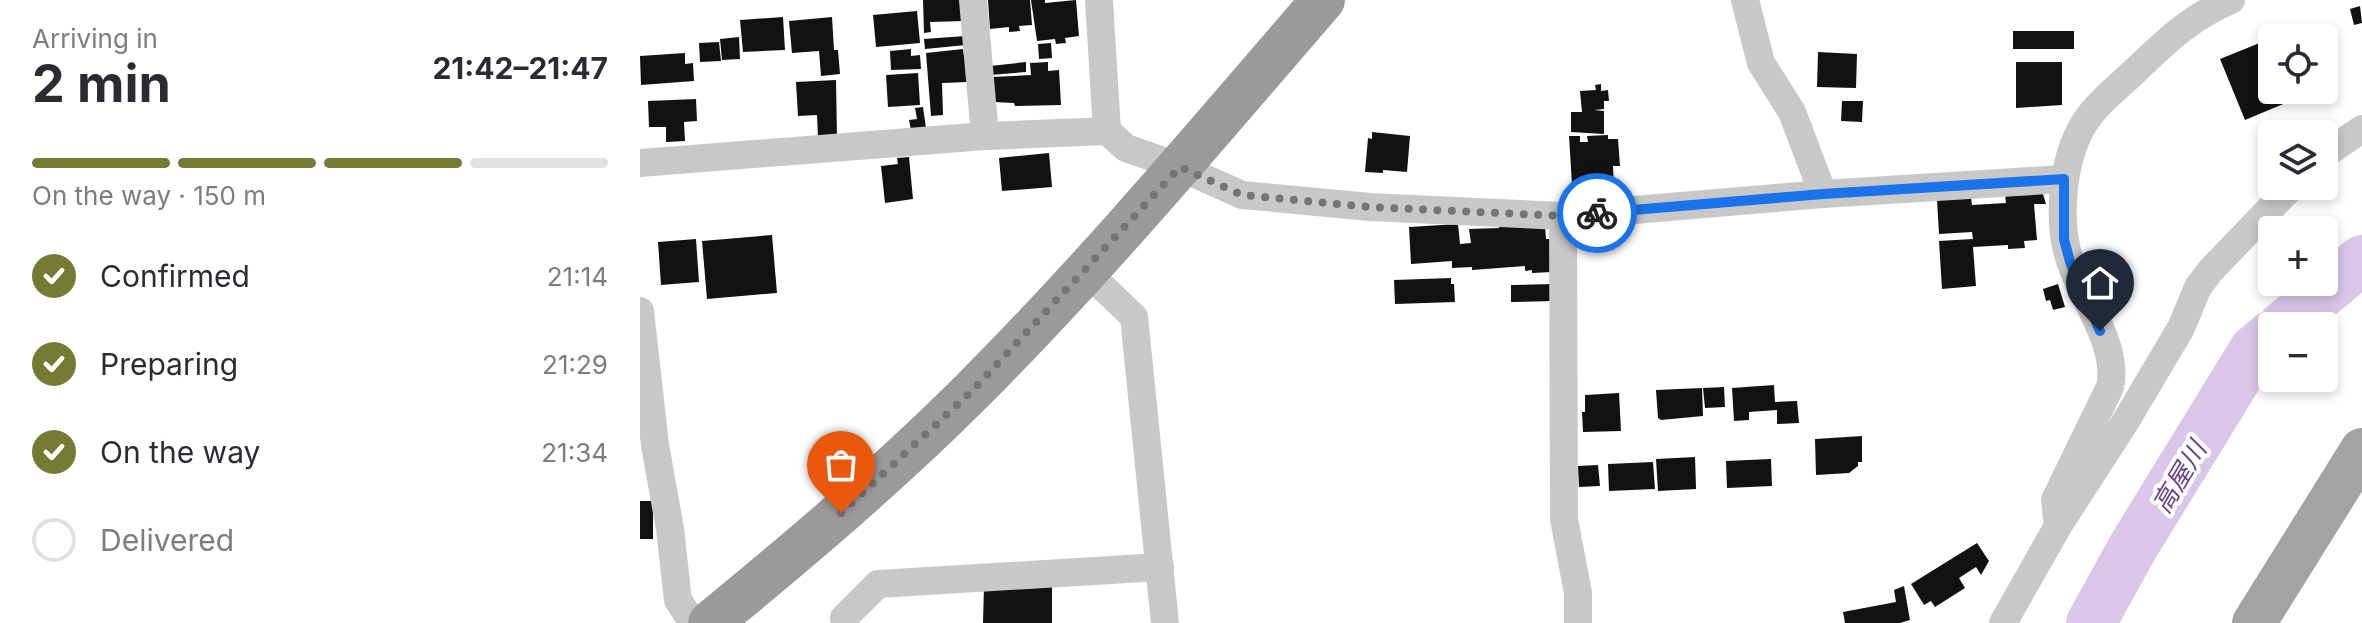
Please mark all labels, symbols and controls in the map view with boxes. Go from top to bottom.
text: Arriving in [32,23,158,54]
map controls [2258,24,2338,392]
button: locate [2258,24,2338,104]
text: 21:42–21:47 [432,50,608,86]
text: 2 min [32,52,171,115]
button: layers [2258,120,2338,200]
courier [1557,173,1637,253]
text: On the way · 150 m [32,180,266,211]
icon: bike [1575,191,1619,235]
button: + [2258,216,2338,296]
pin [2066,249,2134,331]
icon: check [32,254,76,298]
text: Confirmed [100,258,250,294]
text: 21:14 [547,261,608,292]
icon: home [2078,261,2122,305]
button: − [2258,312,2338,392]
icon: check [32,342,76,386]
text: Preparing [100,346,238,382]
text: 21:29 [542,349,608,380]
icon: check [32,430,76,474]
pin [807,431,875,513]
water label: 高屋川 [2146,433,2214,518]
text: On the way [100,434,260,470]
text: 21:34 [541,437,608,468]
icon: bag [819,443,863,487]
text: Delivered [100,522,234,558]

